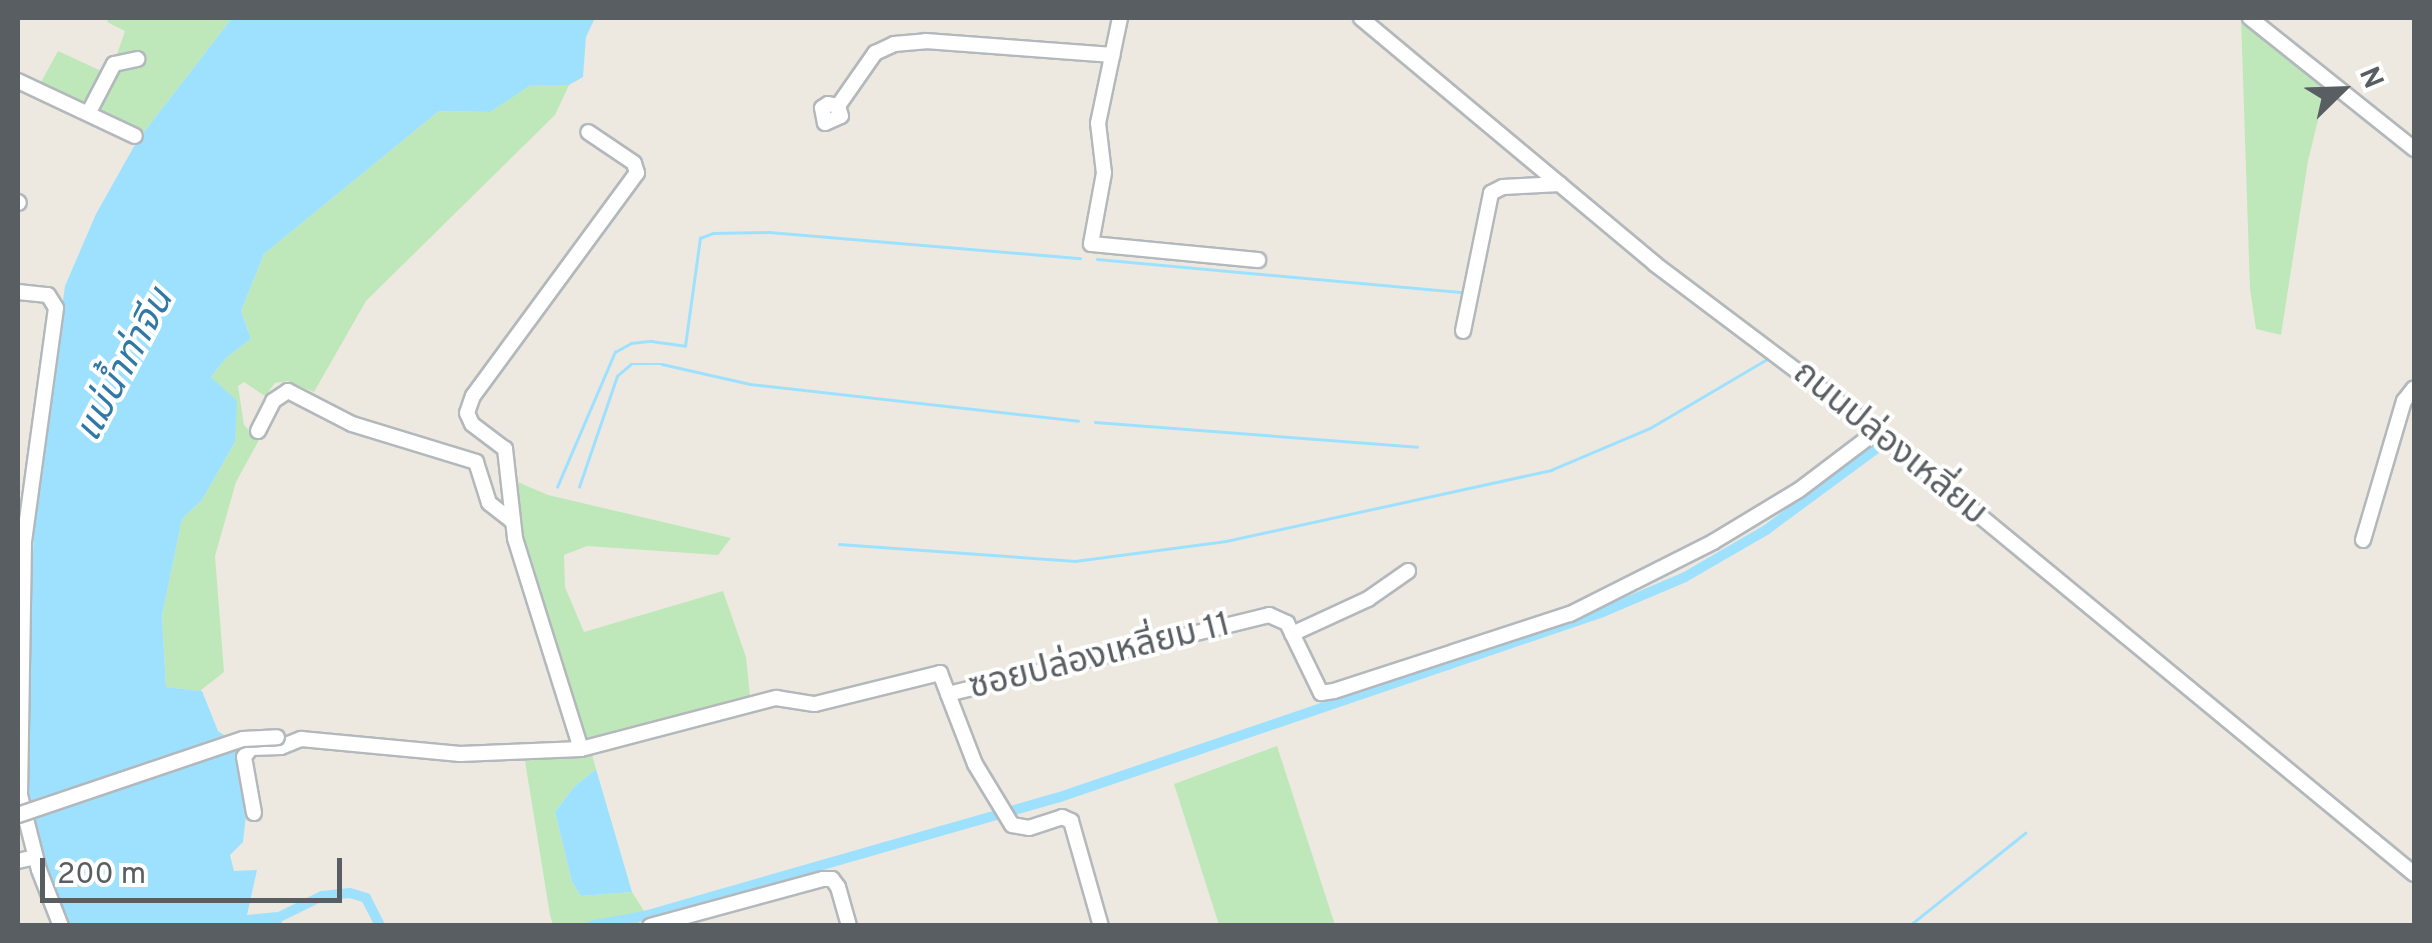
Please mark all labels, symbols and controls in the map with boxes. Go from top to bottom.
north arrow [2292,40,2392,140]
text: N [2349,62,2390,95]
water label: แม่น้ำท่าจีน [67,282,185,450]
street label: ถนนปล่องเหลี่ยม [1784,353,1994,535]
street label: ซอยปล่องเหลี่ยม 11 [965,604,1235,710]
scale bar [45,838,348,900]
text: 200 m [57,857,146,894]

